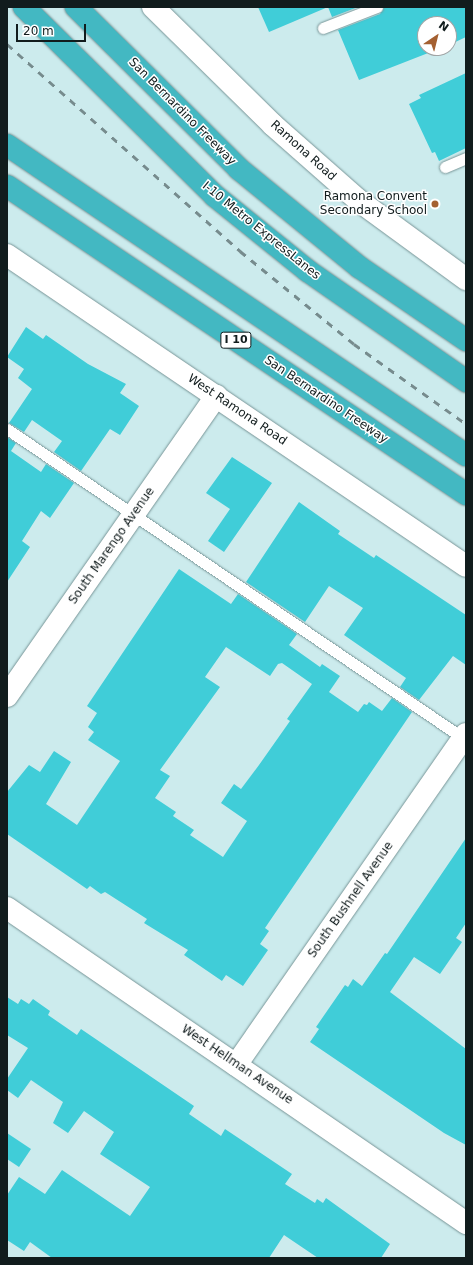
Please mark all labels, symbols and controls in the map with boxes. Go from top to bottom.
scale bar [18,16,88,42]
north arrow [417,16,457,56]
text: N [436,19,451,35]
text: 20 m [23,24,54,38]
street label: San Bernardino Freeway [125,55,239,169]
street label: Ramona Road [267,118,339,184]
street label: I-10 Metro ExpressLanes [199,179,323,283]
place label: Ramona Convent Secondary School [320,190,427,218]
marker: Ramona Convent Secondary School [430,199,440,209]
road number: I 10 [220,331,252,349]
street label: San Bernardino Freeway [262,353,390,447]
street label: West Ramona Road [185,371,289,449]
street label: South Marengo Avenue [66,485,158,607]
street label: South Bushnell Avenue [305,839,397,961]
street label: West Hellman Avenue [178,1022,296,1108]

